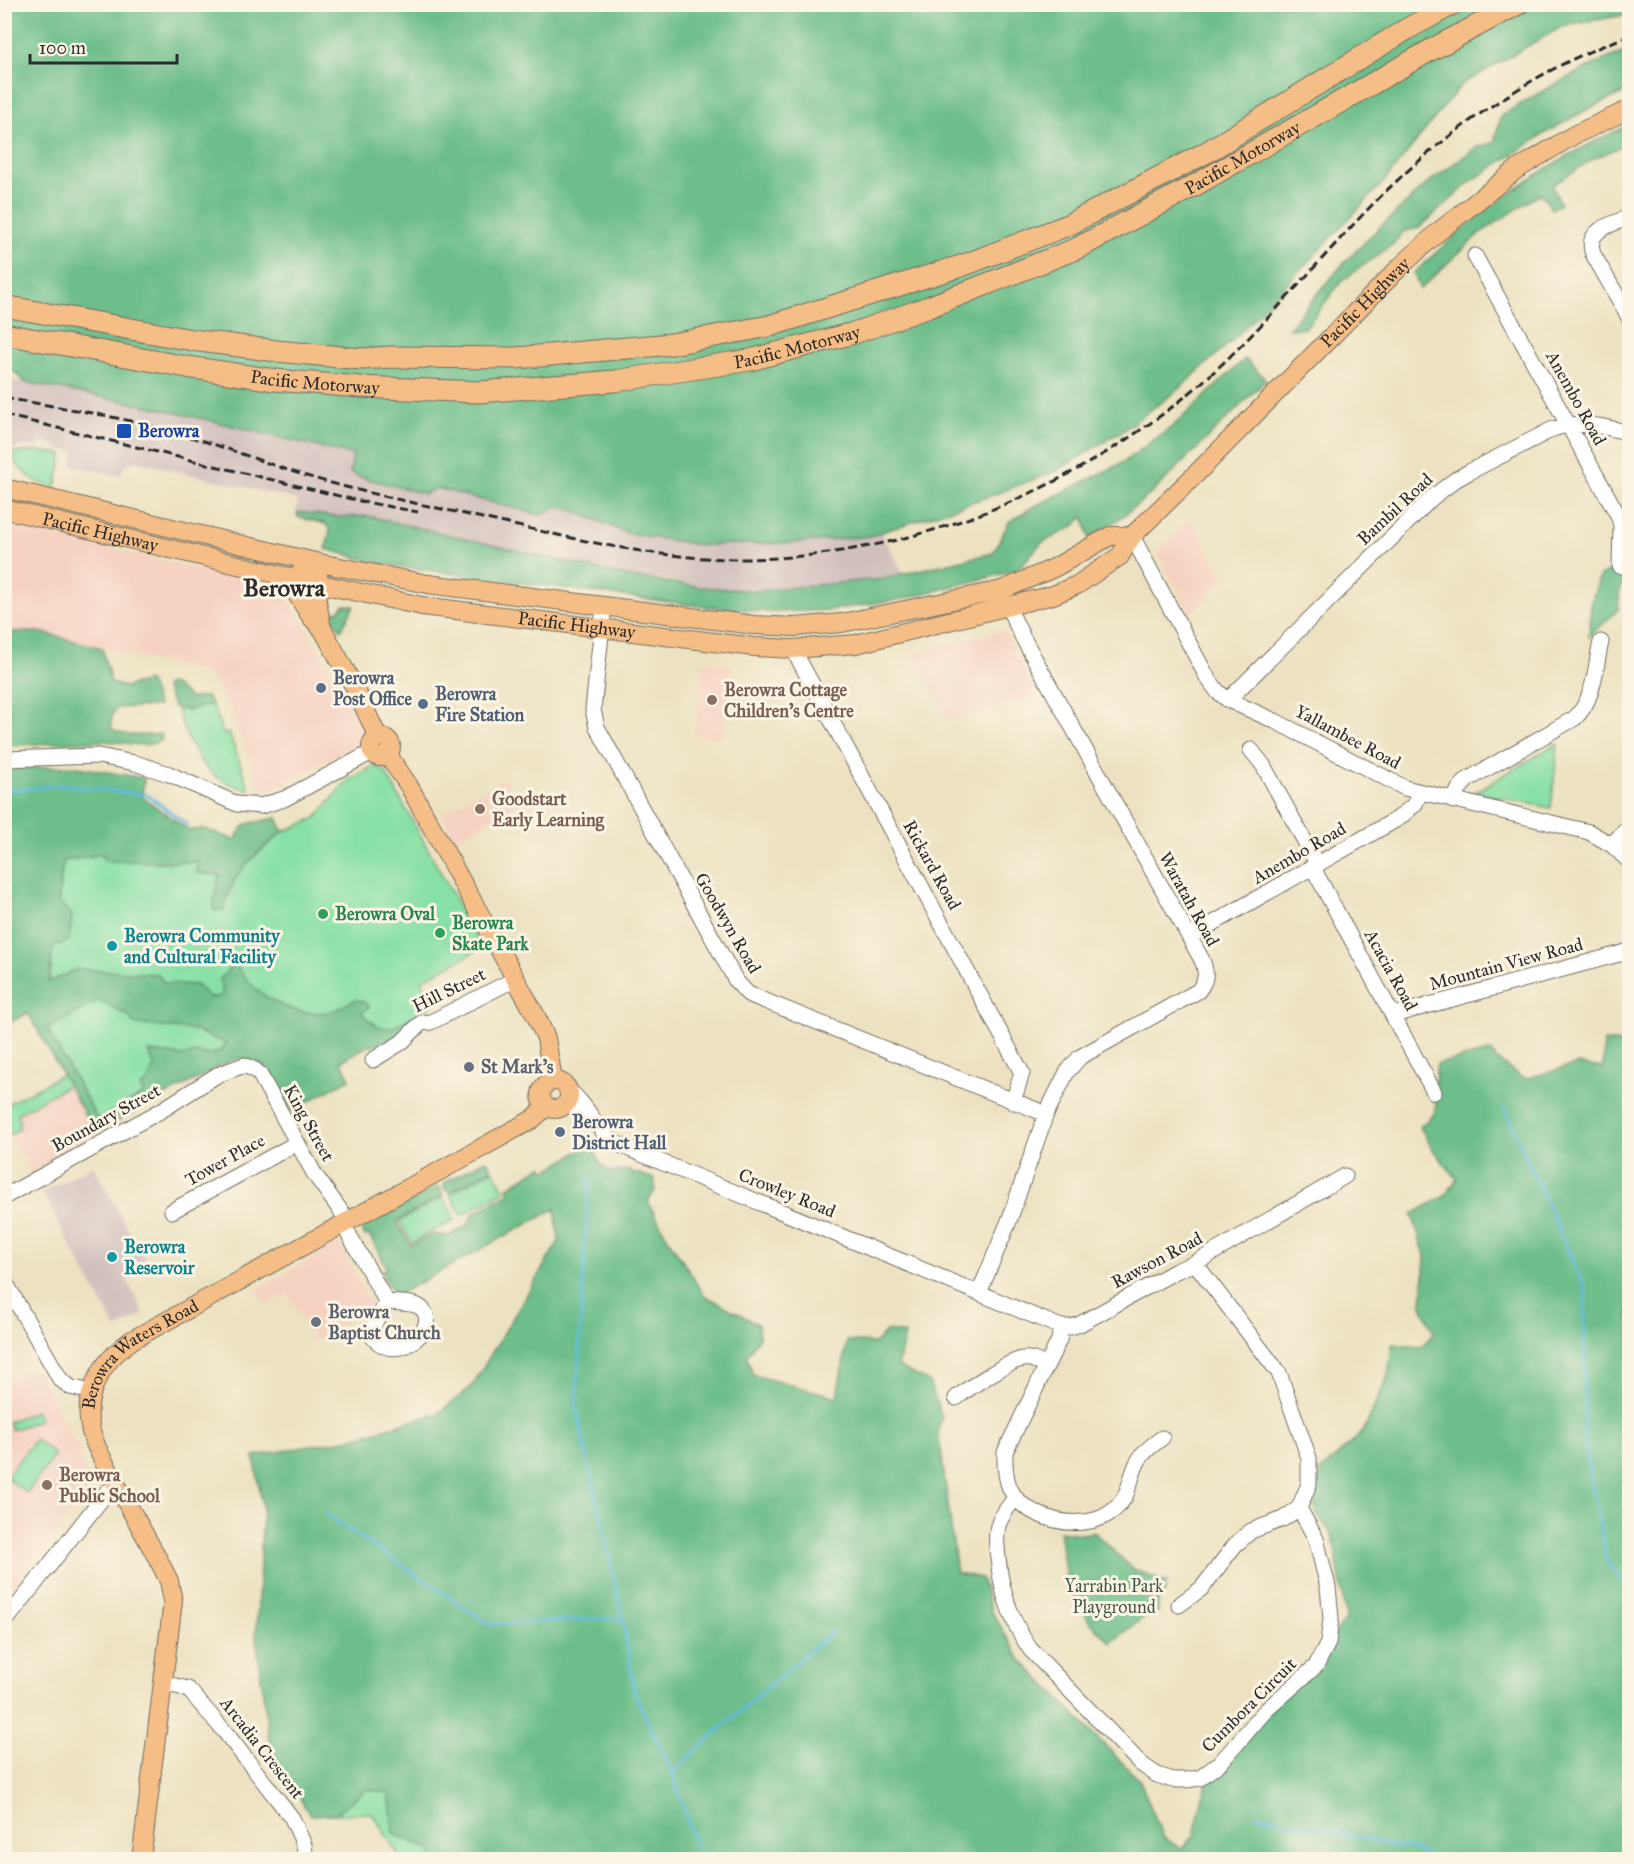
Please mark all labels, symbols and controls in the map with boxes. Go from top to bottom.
scale bar [30,27,177,65]
text: 100 m [39,37,86,59]
street label: Pacific Motorway [1181,116,1305,200]
street label: Pacific Highway [1316,252,1415,352]
street label: Pacific Motorway [732,320,864,373]
street label: Anembo Road [1541,346,1611,449]
street label: Pacific Motorway [249,366,381,399]
place label: Berowra [138,420,200,442]
marker: Berowra [115,422,133,440]
street label: Bambil Road [1353,468,1437,550]
street label: Pacific Highway [40,508,161,557]
district label: Berowra [243,573,326,603]
street label: Pacific Highway [517,607,637,643]
place label: Berowra Post Office [333,667,412,710]
place label: Berowra Cottage Children's Centre [724,679,854,722]
marker: Berowra Post Office [314,681,328,695]
place label: Berowra Fire Station [435,683,524,726]
marker: Berowra Cottage Children's Centre [705,693,719,707]
marker: Berowra Fire Station [416,697,430,711]
street label: Yallambee Road [1292,700,1404,774]
place label: Goodstart Early Learning [492,788,605,832]
marker: Goodstart Early Learning [473,802,487,816]
street label: Rickard Road [898,816,966,914]
street label: Anembo Road [1247,817,1350,889]
street label: Waratah Road [1154,848,1224,950]
street label: Goodwyn Road [690,869,766,977]
place label: Berowra Oval [335,903,436,925]
marker: Berowra Oval [316,907,330,921]
place label: Berowra Skate Park [452,912,529,955]
place label: Berowra Community and Cultural Facility [124,925,281,969]
street label: Acacia Road [1359,925,1422,1015]
marker: Berowra Skate Park [433,926,447,940]
street label: Mountain View Road [1427,933,1585,995]
marker: Berowra Community and Cultural Facility [105,939,119,953]
street label: Hill Street [409,963,490,1017]
place label: St Mark's [481,1056,554,1078]
marker: St Mark's [462,1060,476,1074]
street label: Boundary Street [48,1079,165,1157]
street label: King Street [278,1081,339,1166]
place label: Berowra District Hall [572,1111,668,1154]
marker: Berowra District Hall [553,1125,567,1139]
street label: Tower Place [181,1129,269,1191]
street label: Crowley Road [735,1164,839,1222]
street label: Rawson Road [1108,1227,1206,1293]
place label: Berowra Reservoir [124,1236,196,1279]
marker: Berowra Reservoir [105,1250,119,1264]
street label: Berowra Waters Road [77,1295,202,1411]
place label: Berowra Baptist Church [328,1301,442,1345]
marker: Berowra Baptist Church [309,1315,323,1329]
place label: Berowra Public School [59,1464,161,1507]
marker: Berowra Public School [40,1478,54,1492]
park label: Yarrabin Park Playground [1065,1575,1164,1619]
street label: Cumbora Circuit [1197,1652,1302,1757]
street label: Arcadia Crescent [215,1692,309,1804]

